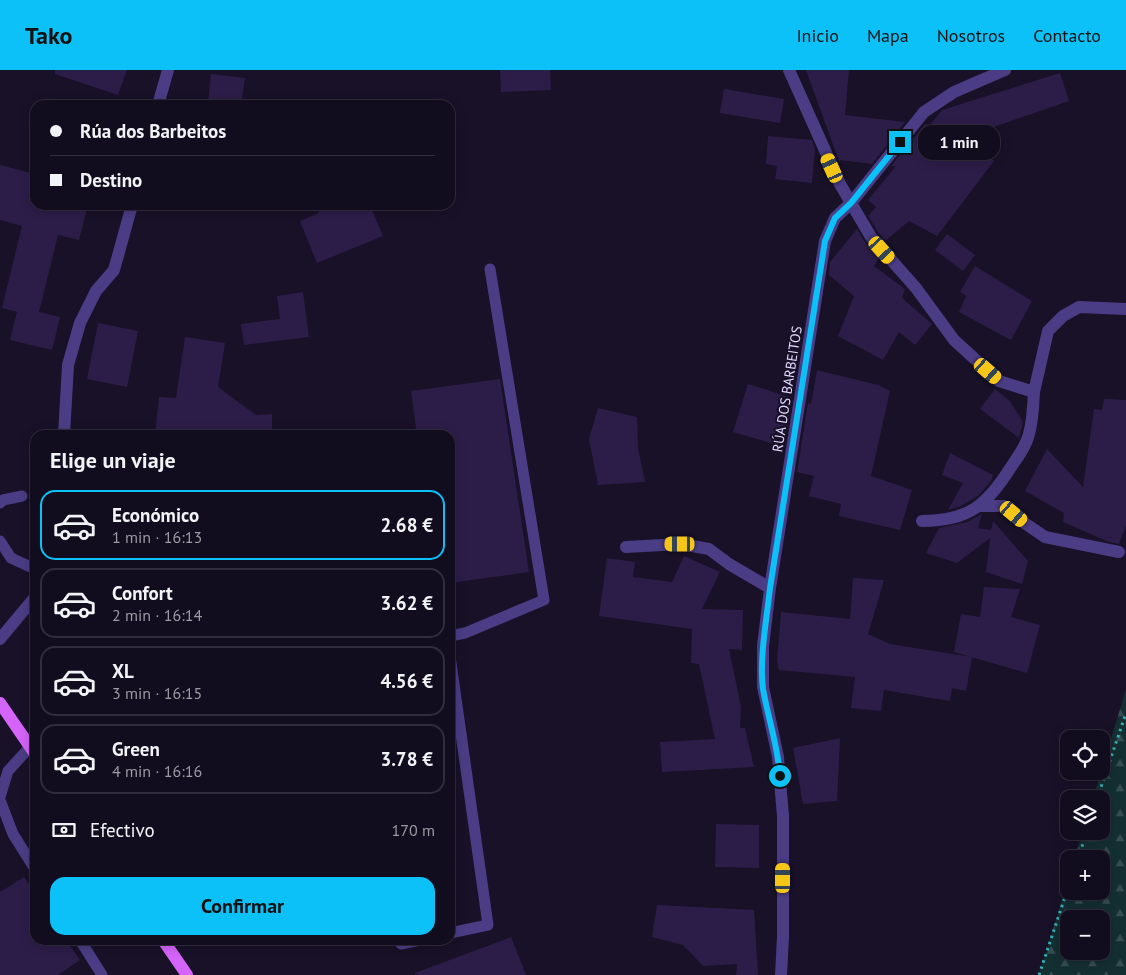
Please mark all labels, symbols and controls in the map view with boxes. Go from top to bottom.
text: Tako [25,20,72,51]
text: Inicio [796,24,839,47]
text: Mapa [867,24,909,47]
text: Nosotros [937,24,1005,47]
text: Contacto [1033,24,1101,47]
text: Rúa dos Barbeitos [80,119,226,143]
callout: 1 min [918,124,1000,160]
route end [889,131,911,153]
text: 1 min [939,132,979,152]
car [819,151,844,185]
text: Destino [80,168,142,192]
car [866,234,897,266]
street label: RÚA DOS BARBEITOS [768,325,806,453]
car [971,355,1004,387]
text: Elige un viaje [50,446,176,474]
car [997,499,1030,529]
icon: car [52,503,97,548]
text: Económico [112,503,199,527]
text: 2.68 € [380,513,433,537]
text: 1 min · 16:13 [112,527,202,547]
car [665,537,695,552]
icon: car [52,581,97,626]
text: Confort [112,581,173,605]
text: 3.62 € [380,591,433,615]
text: 2 min · 16:14 [112,605,202,625]
icon: car [52,659,97,704]
text: XL [112,659,134,683]
text: 4.56 € [380,669,433,693]
text: 3 min · 16:15 [112,683,202,703]
map controls [1060,730,1110,960]
button: locate [1060,730,1110,780]
icon: car [52,737,97,782]
text: Green [112,737,160,761]
text: 3.78 € [380,747,433,771]
text: 4 min · 16:16 [112,761,202,781]
route start [769,765,791,787]
button: layers [1060,790,1110,840]
icon: cash [50,816,78,844]
text: Efectivo [90,818,155,842]
text: 170 m [392,820,435,840]
button: + [1060,850,1110,900]
car [775,863,790,893]
button: Confirmar [50,877,435,935]
button: − [1060,910,1110,960]

